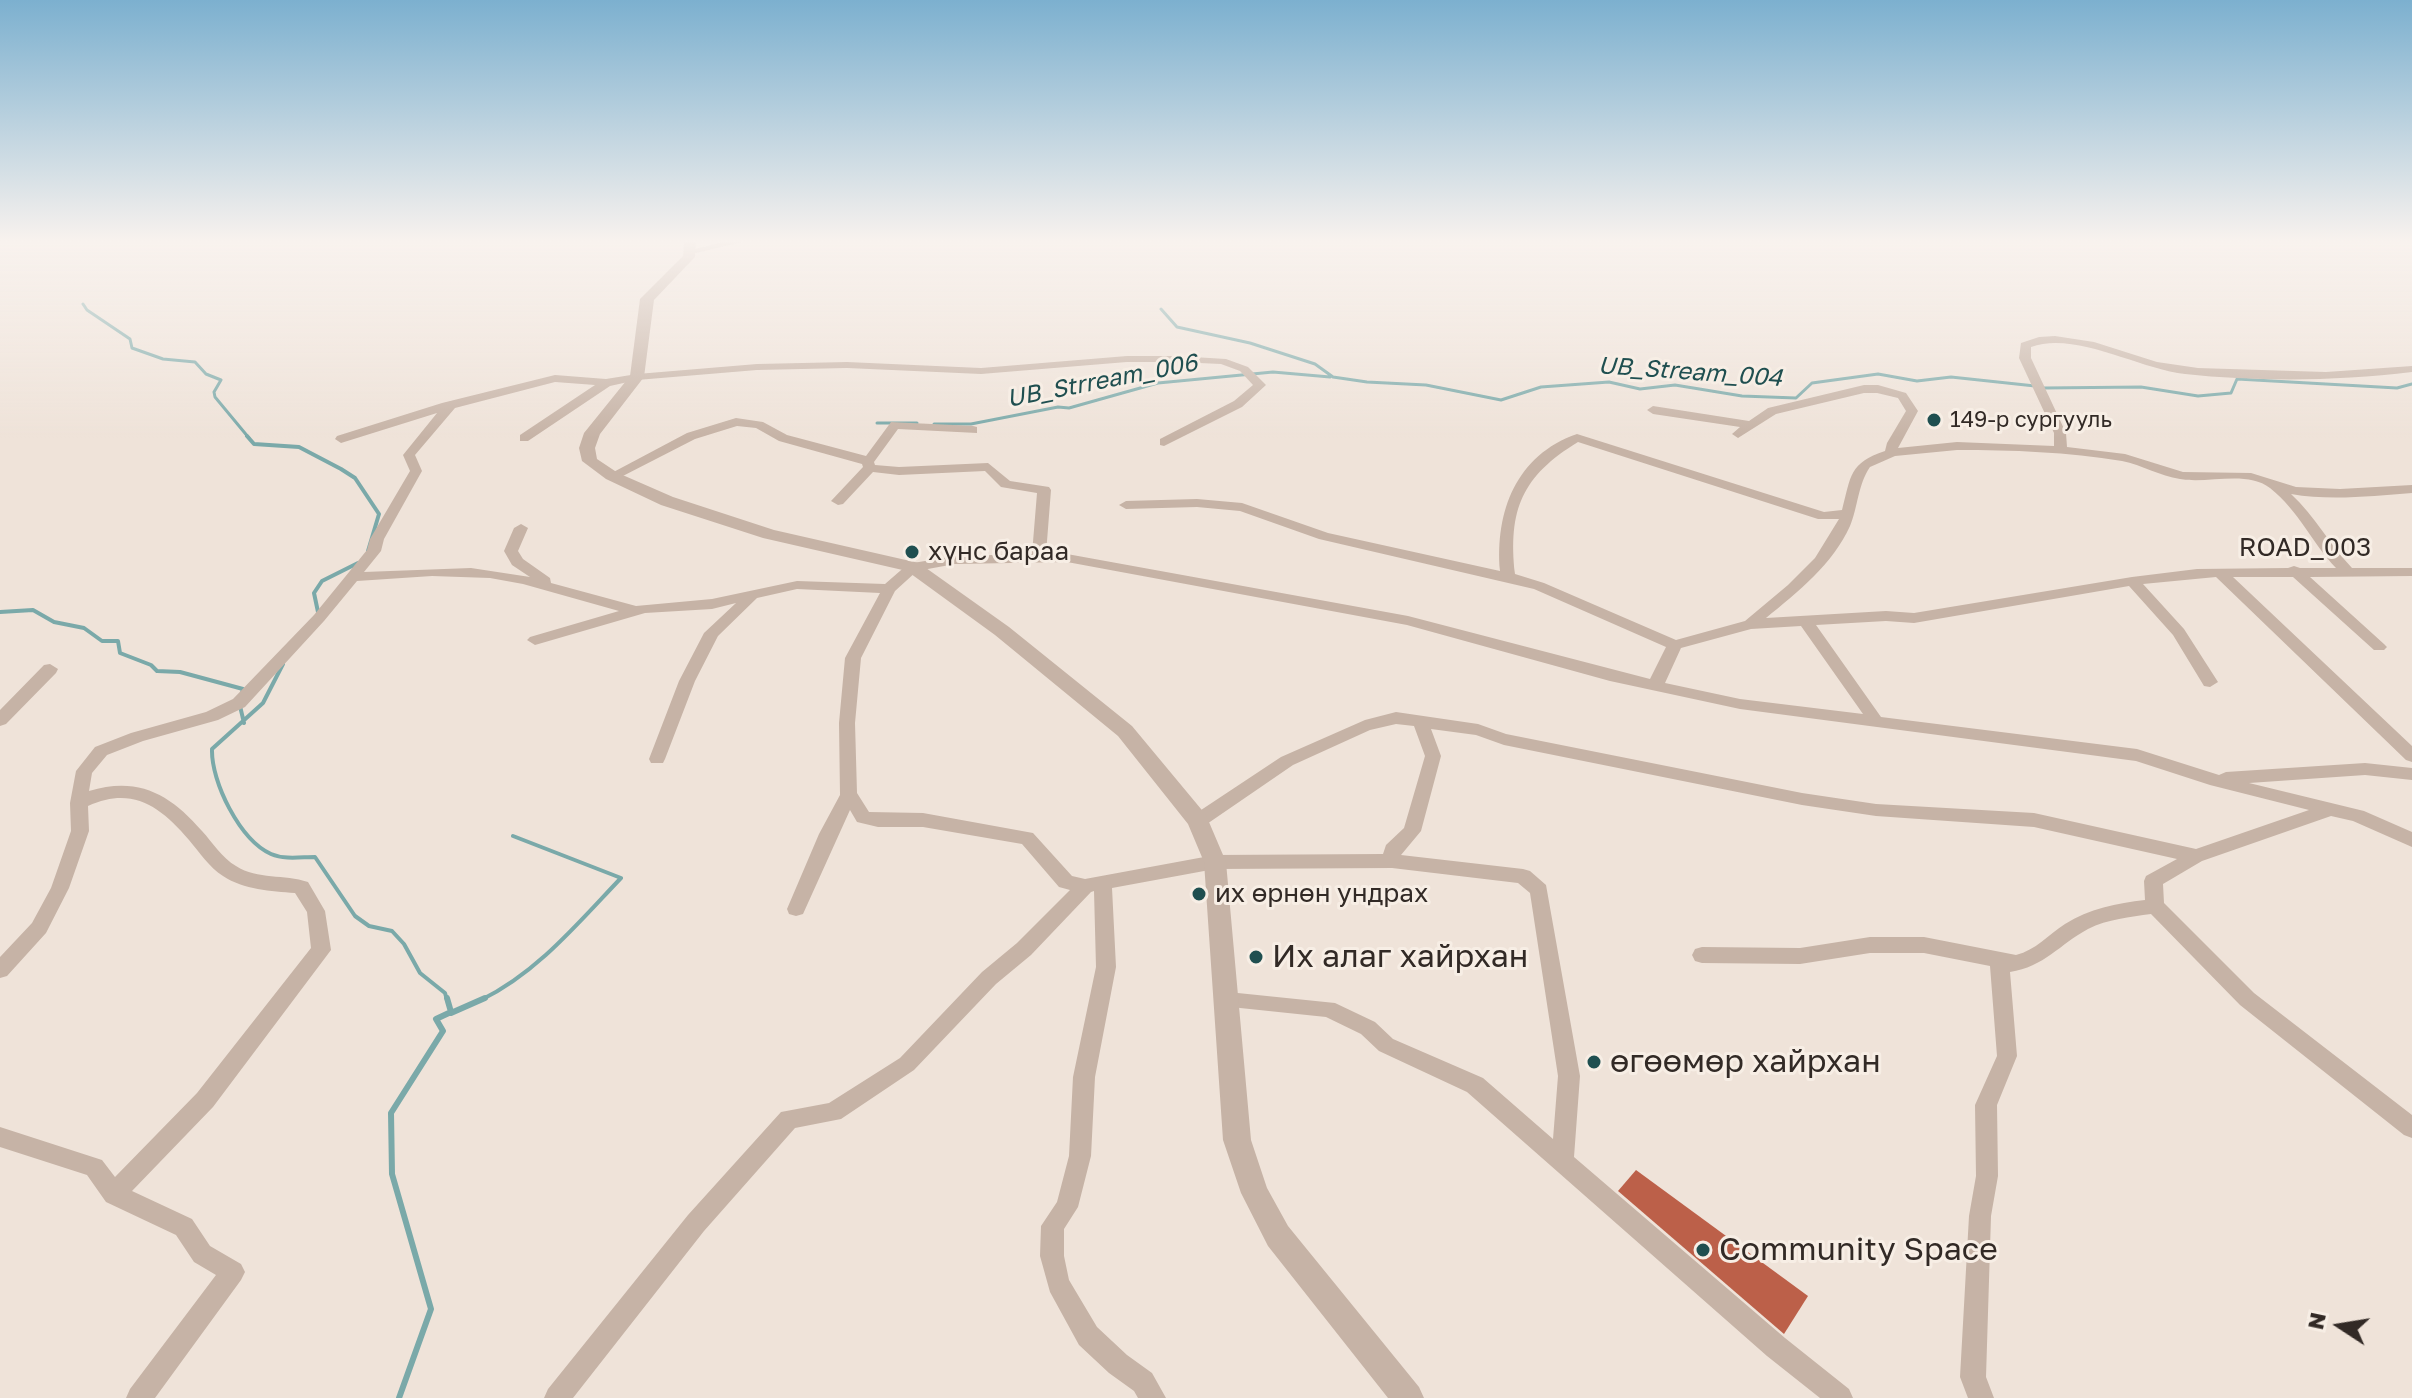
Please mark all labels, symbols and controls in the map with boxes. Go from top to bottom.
water label: UB_Strream_006 [1004,348,1200,414]
water label: UB_Stream_004 [1597,351,1783,393]
place label: 149-р сургууль [1950,407,2112,433]
marker: 149-р сургууль [1925,411,1943,429]
street label: ROAD_003 [2239,532,2371,564]
place label: хүнс бараа [928,536,1069,568]
marker: хүнс бараа [903,543,921,561]
place label: их өрнөн ундрах [1215,878,1428,910]
marker: их өрнөн ундрах [1190,885,1208,903]
place label: Их алаг хайрхан [1272,938,1528,976]
marker: Их алаг хайрхан [1247,948,1265,966]
place label: өгөөмөр хайрхан [1610,1043,1881,1081]
marker: өгөөмөр хайрхан [1585,1053,1603,1071]
place label: Community Space [1719,1231,1998,1269]
marker: Community Space [1694,1241,1712,1259]
north arrow [2300,1286,2380,1366]
text: N [2301,1310,2331,1332]

